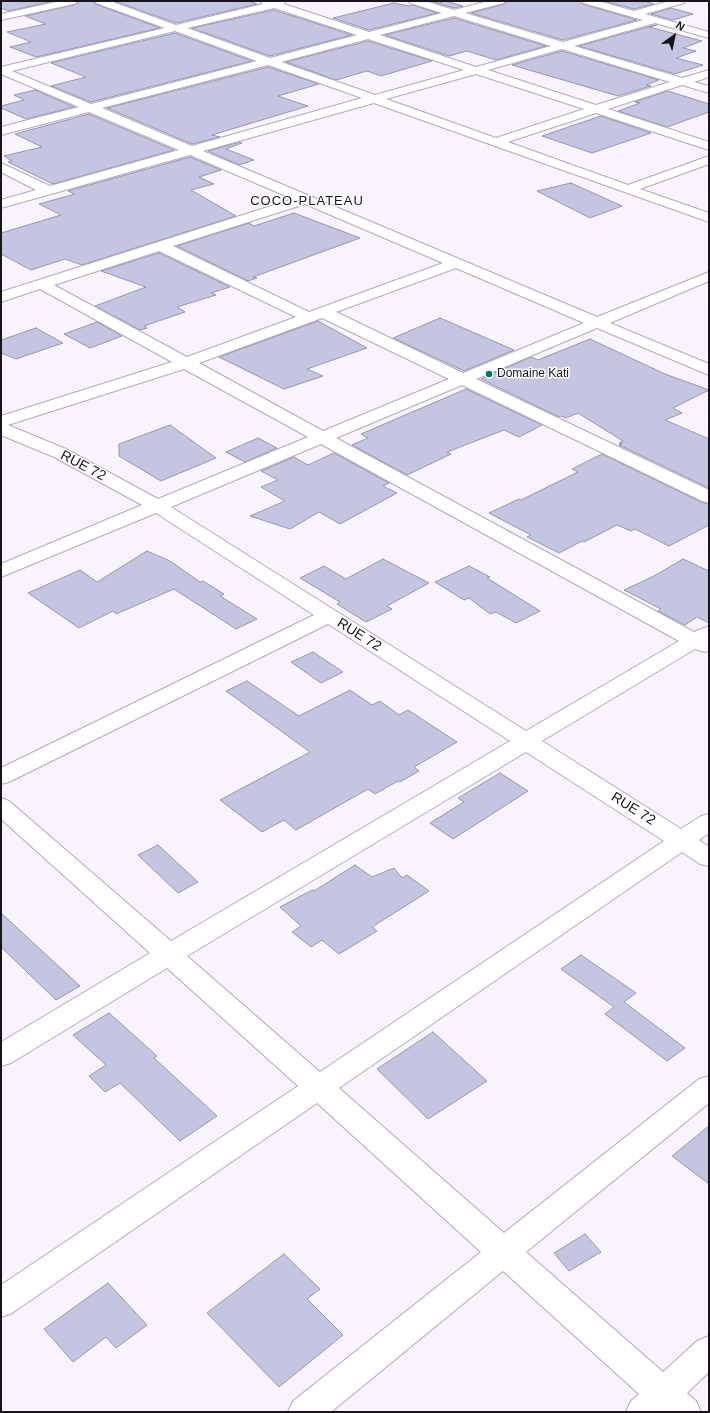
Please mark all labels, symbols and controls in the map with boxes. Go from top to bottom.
north arrow [654,16,694,56]
text: N [674,19,687,33]
district label: COCO-PLATEAU [250,193,364,209]
place label: Domaine Kati [497,367,569,381]
marker: Domaine Kati [484,369,494,379]
street label: RUE 72 [57,447,109,485]
street label: RUE 72 [334,615,384,655]
street label: RUE 72 [608,789,658,829]

